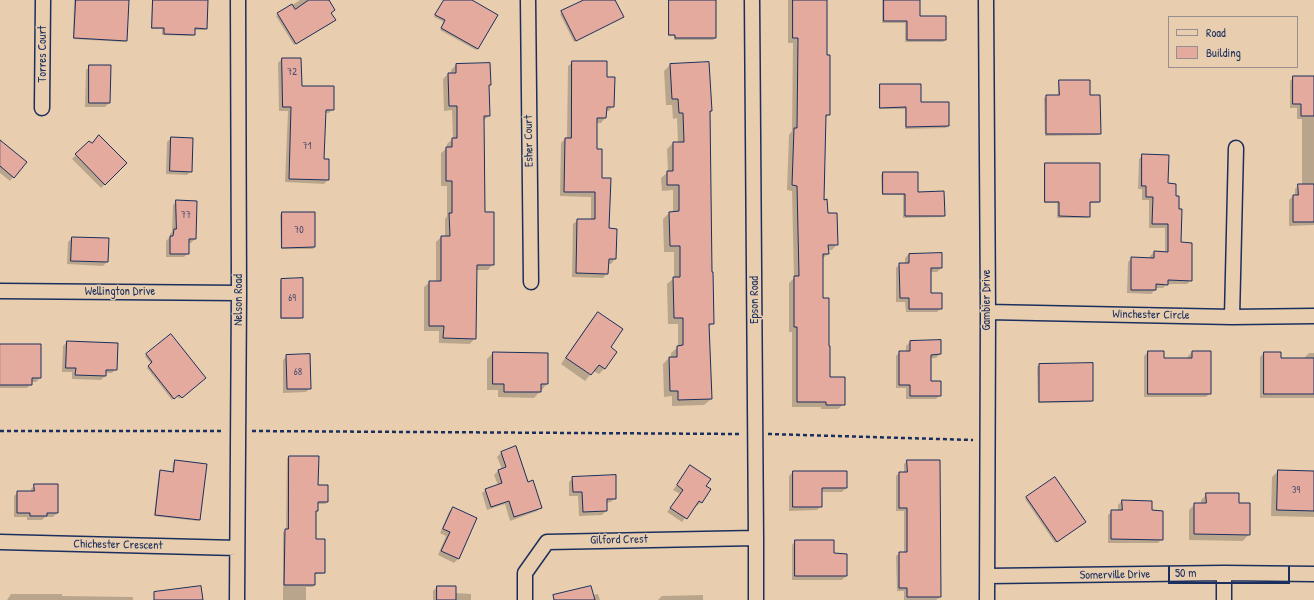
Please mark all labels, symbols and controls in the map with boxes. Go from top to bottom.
legend [1168,16,1298,68]
text: Road [1206,24,1226,41]
street label: Torres Court [36,26,50,82]
text: Building [1206,44,1241,61]
house number: 72 [287,66,297,78]
street label: Esher Court [521,115,537,167]
house number: 71 [303,140,311,152]
house number: 77 [181,209,191,221]
house number: 70 [294,224,304,236]
street label: Gambier Drive [980,270,994,330]
street label: Nelson Road [232,274,246,326]
street label: Epson Road [748,276,762,324]
street label: Wellington Drive [85,285,155,299]
house number: 69 [288,292,296,304]
street label: Winchester Circle [1112,307,1190,323]
house number: 68 [294,366,302,378]
house number: 39 [1292,484,1300,496]
street label: Gilford Crest [590,532,648,548]
street label: Chichester Crescent [73,537,163,553]
scale bar [1170,558,1292,584]
text: 50 m [1175,564,1196,581]
street label: Somerville Drive [1080,567,1150,583]

